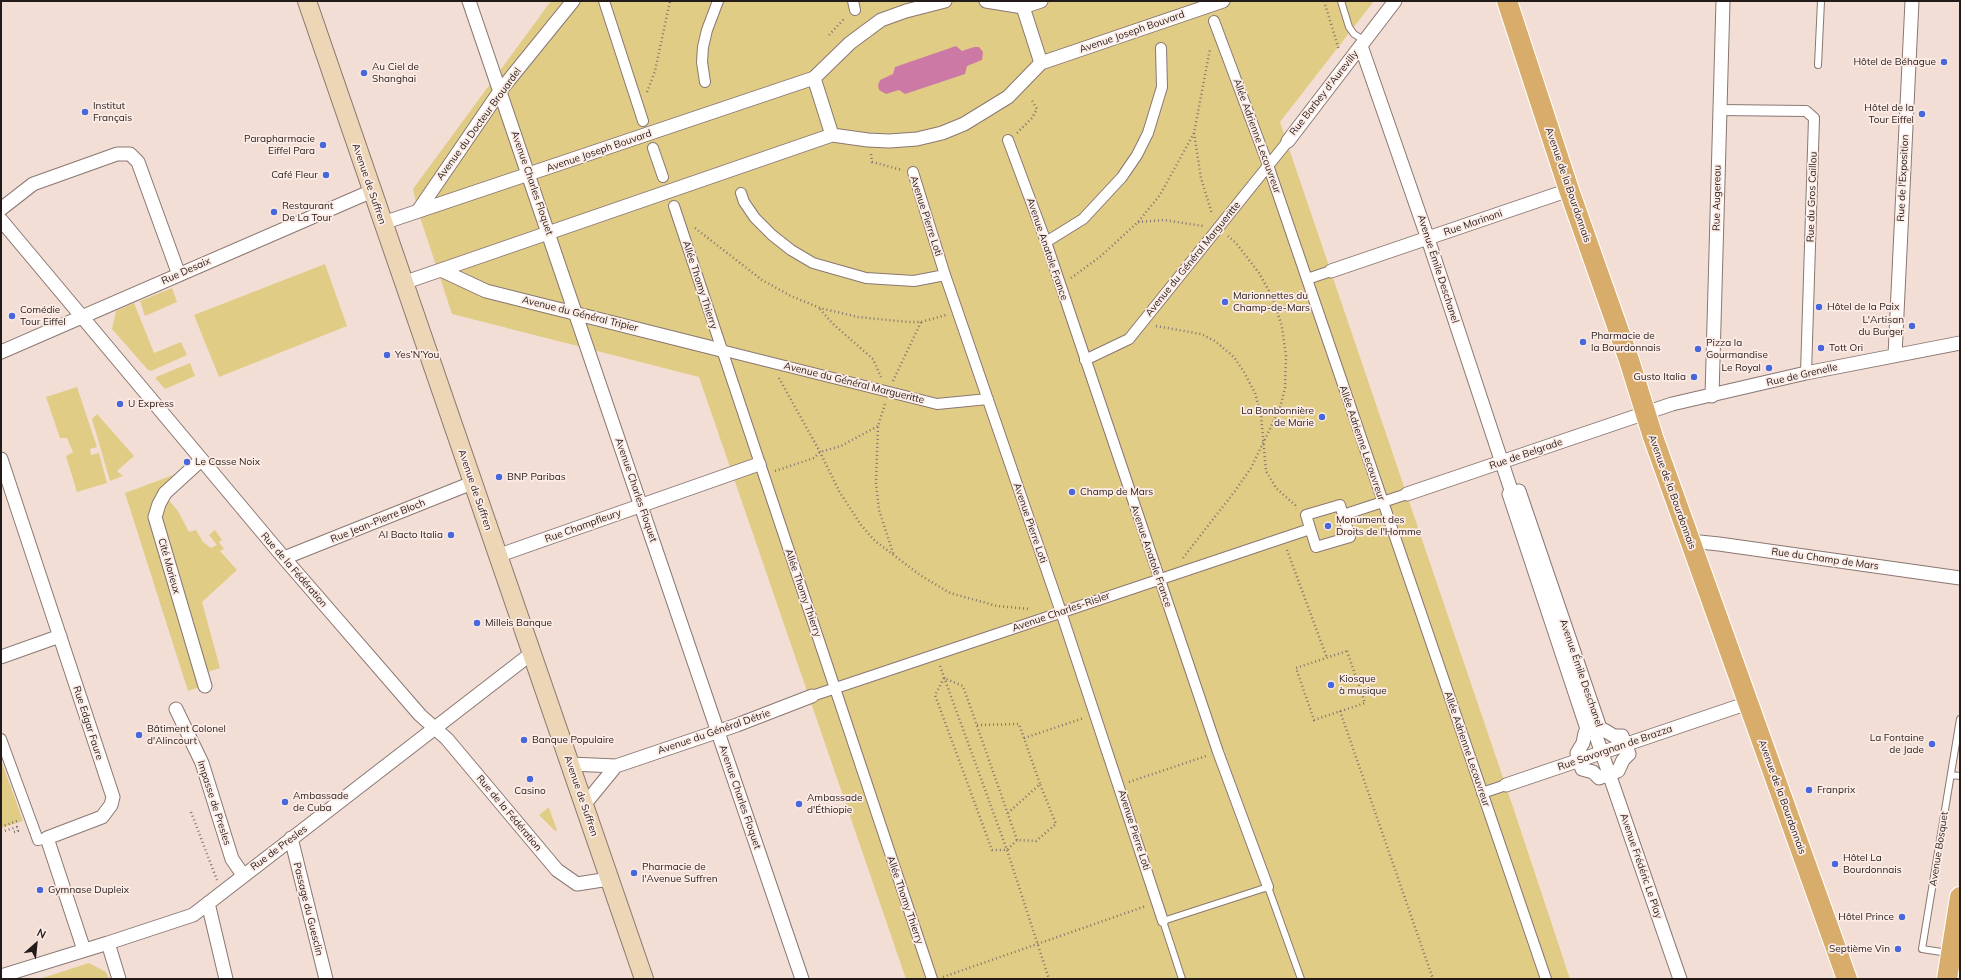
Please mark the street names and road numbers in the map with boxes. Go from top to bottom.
street label: Avenue Joseph Bouvard [1078,8,1186,56]
street label: Rue Barbey d'Aurevilly [1287,48,1361,138]
street label: Avenue du Docteur Brouardel [434,65,524,183]
street label: Allée Adrienne Lecouvreur [1231,77,1283,195]
street label: Avenue de la Bourdonnais [1543,126,1593,244]
street label: Avenue Joseph Bouvard [545,127,653,175]
street label: Avenue Charles Floquet [508,129,556,237]
street label: Rue de l'Exposition [1895,134,1911,222]
street label: Avenue de Suffren [349,142,389,226]
street label: Rue du Gros Caillou [1804,152,1820,242]
street label: Rue Augereau [1710,165,1724,231]
street label: Avenue Pierre Loti [907,174,945,258]
street label: Avenue Anatole France [1024,196,1070,302]
street label: Avenue du Général Margueritte [1143,199,1243,319]
street label: Rue Marinoni [1442,207,1504,239]
street label: Avenue Émile Deschanel [1415,213,1461,325]
street label: Allée Thomy Thierry [680,239,720,331]
street label: Rue Desaix [160,255,212,287]
street label: Avenue du Général Tripier [521,294,639,334]
street label: Avenue du Général Margueritte [783,360,925,406]
street label: Rue de Grenelle [1765,361,1839,389]
street label: Allée Adrienne Lecouvreur [1337,384,1387,502]
street label: Avenue de la Bourdonnais [1646,433,1698,551]
street label: Avenue Charles Floquet [612,436,660,544]
street label: Rue de Belgrade [1488,436,1564,472]
street label: Avenue de Suffren [455,448,495,532]
street label: Avenue Pierre Loti [1011,481,1049,565]
street label: Rue Jean-Pierre Bloch [329,497,427,545]
street label: Avenue Anatole France [1128,503,1174,609]
street label: Rue Champfleury [543,507,623,545]
street label: Rue de la Fédération [258,530,330,610]
street label: Cité Morieux [155,537,183,595]
street label: Rue du Champ de Mars [1771,546,1879,572]
street label: Allée Thomy Thierry [782,547,824,639]
street label: Avenue Charles-Risler [1011,590,1111,634]
street label: Avenue Émile Deschanel [1557,617,1605,729]
street label: Rue Edgar Faure [70,685,106,761]
street label: Allée Adrienne Lecouvreur [1442,690,1492,808]
street label: Avenue du Général Détrie [656,707,772,757]
street label: Rue Savorgnan de Brazza [1556,723,1674,773]
street label: Avenue de la Bourdonnais [1756,738,1808,856]
street label: Avenue Charles Floquet [716,743,764,851]
street label: Avenue de Suffren [561,754,601,838]
street label: Impasse de Presles [195,759,233,847]
street label: Rue de la Fédération [474,773,544,853]
street label: Avenue Pierre Loti [1115,788,1153,872]
street label: Avenue Bosquet [1927,811,1951,887]
street label: Avenue Frédéric Le Play [1617,812,1665,920]
street label: Rue de Presles [248,823,310,873]
street label: Allée Thomy Thierry [884,854,926,946]
street label: Passage du Guesclin [291,861,325,957]

